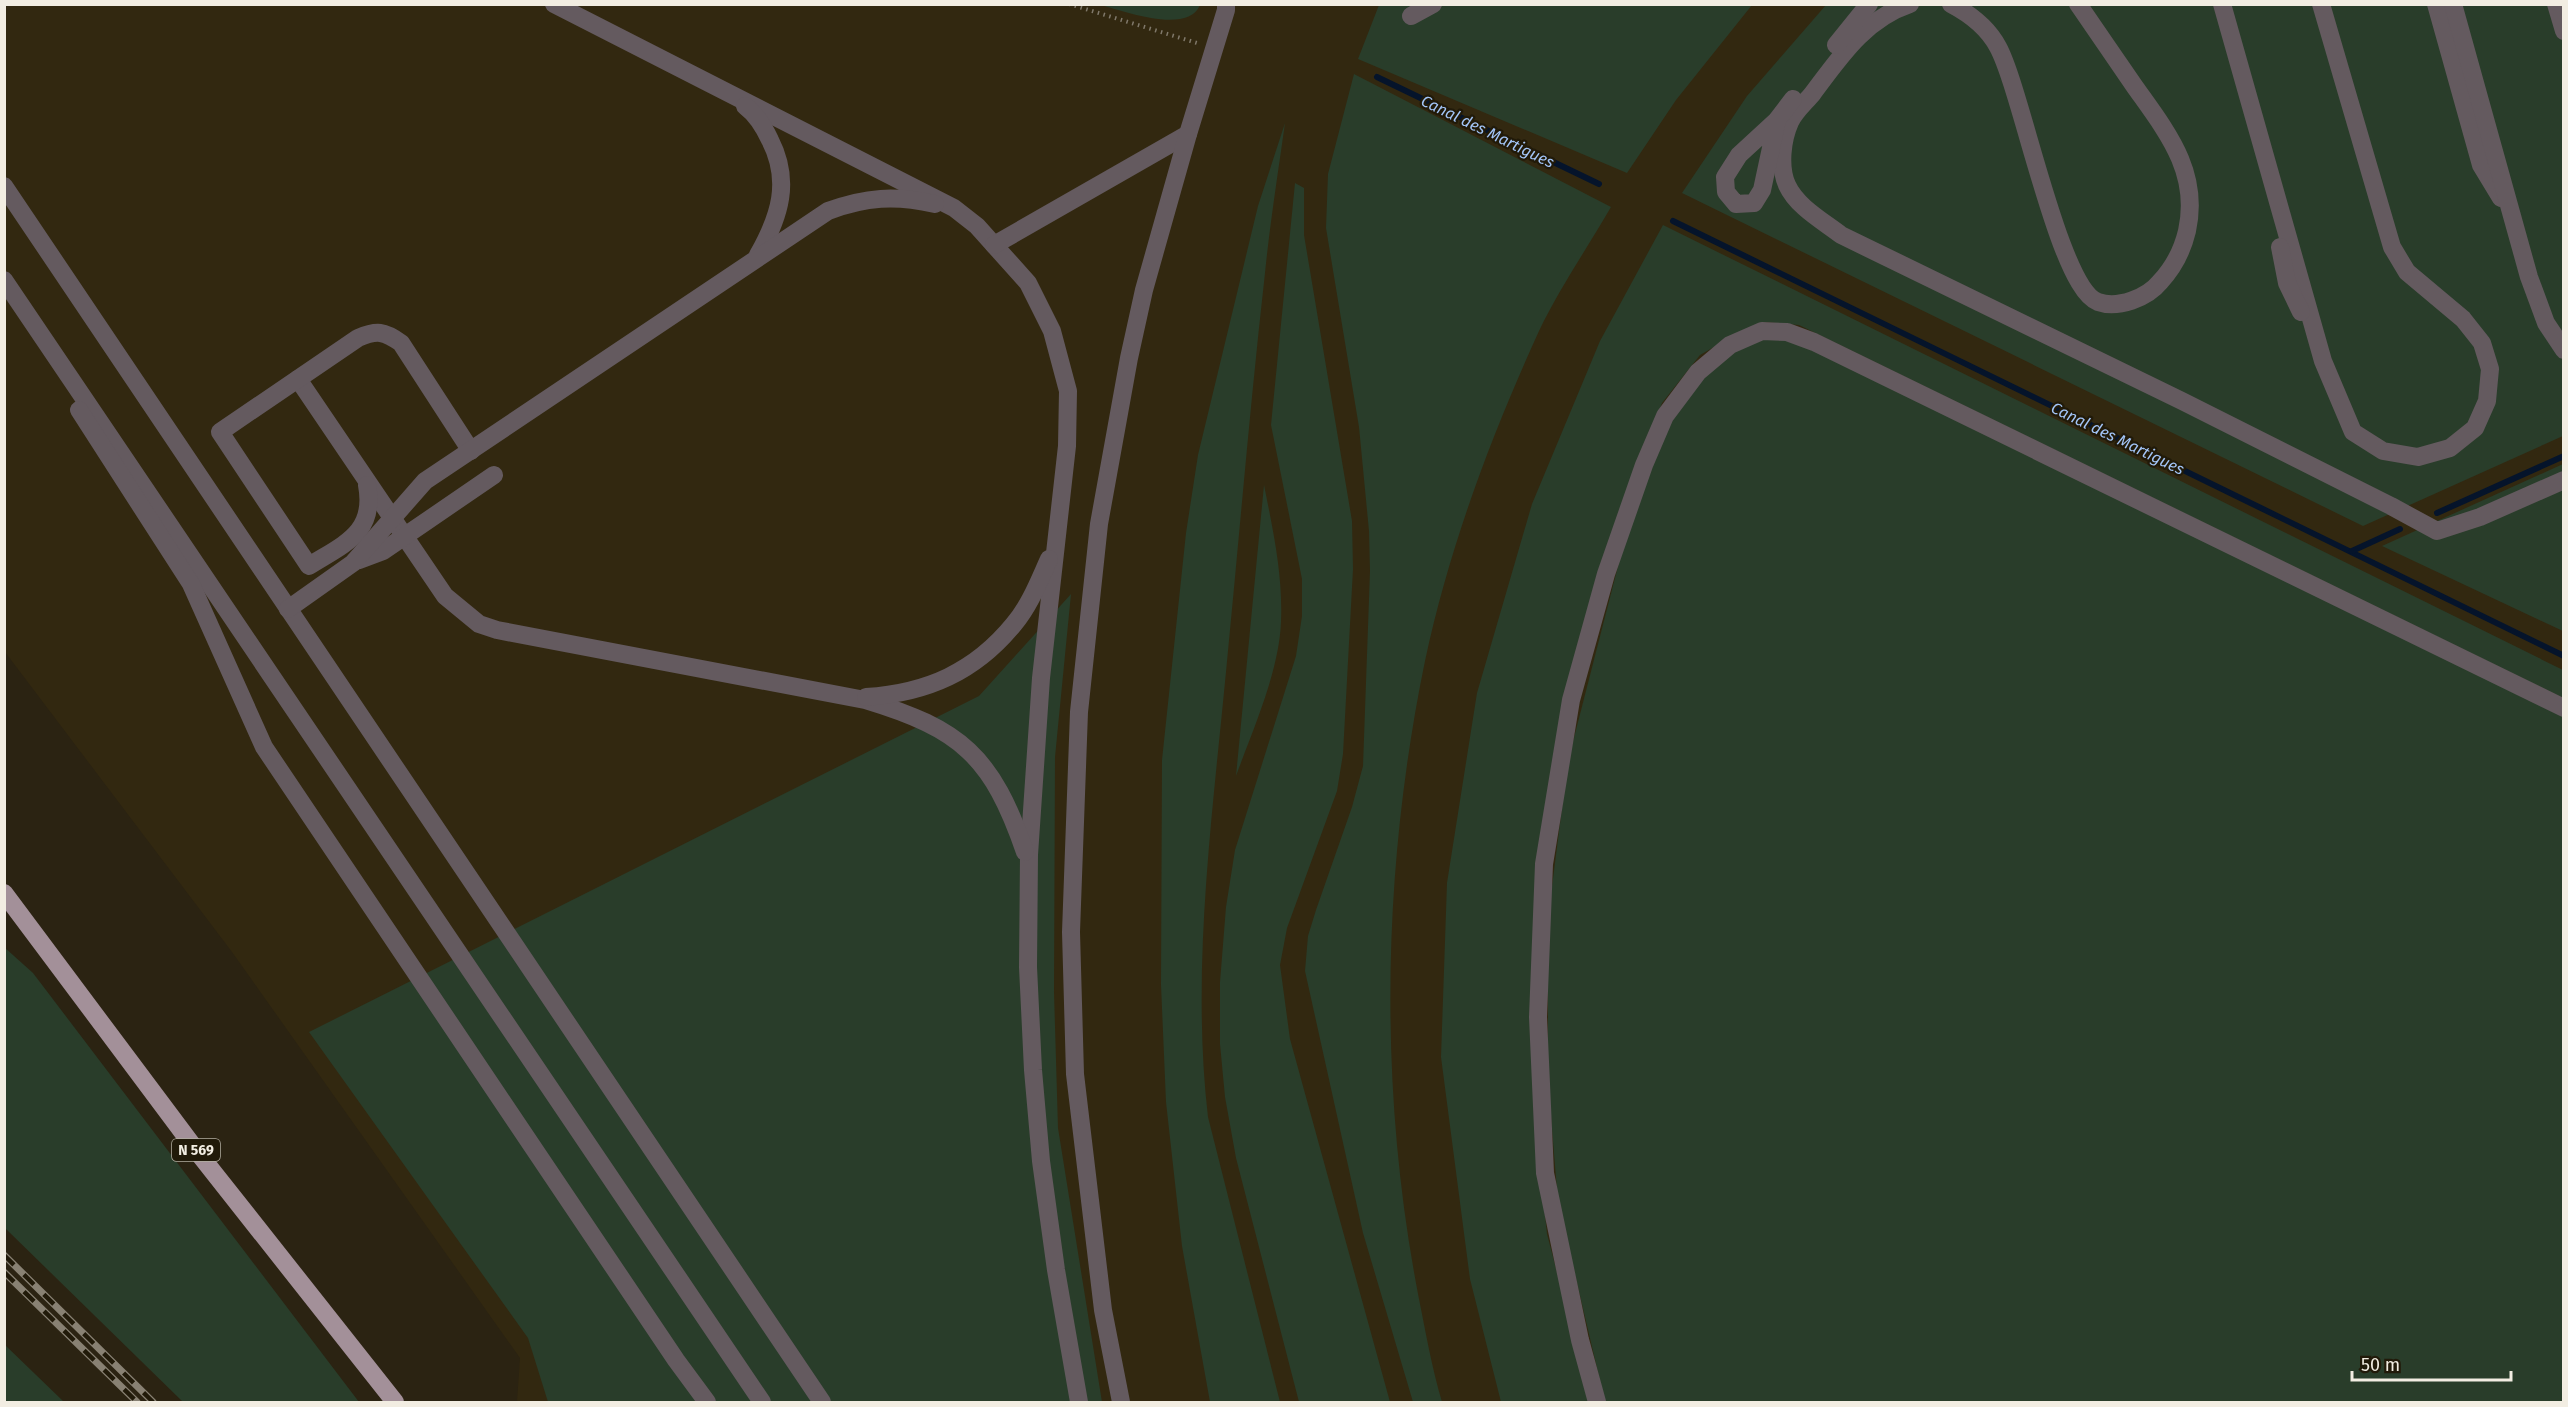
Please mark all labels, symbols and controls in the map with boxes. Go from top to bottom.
water label: Canal des Martigues [1418,91,1557,172]
water label: Canal des Martigues [2048,398,2187,479]
road number: N 569 [172,1139,220,1161]
scale bar [2352,1344,2511,1382]
text: 50 m [2361,1354,2400,1376]

